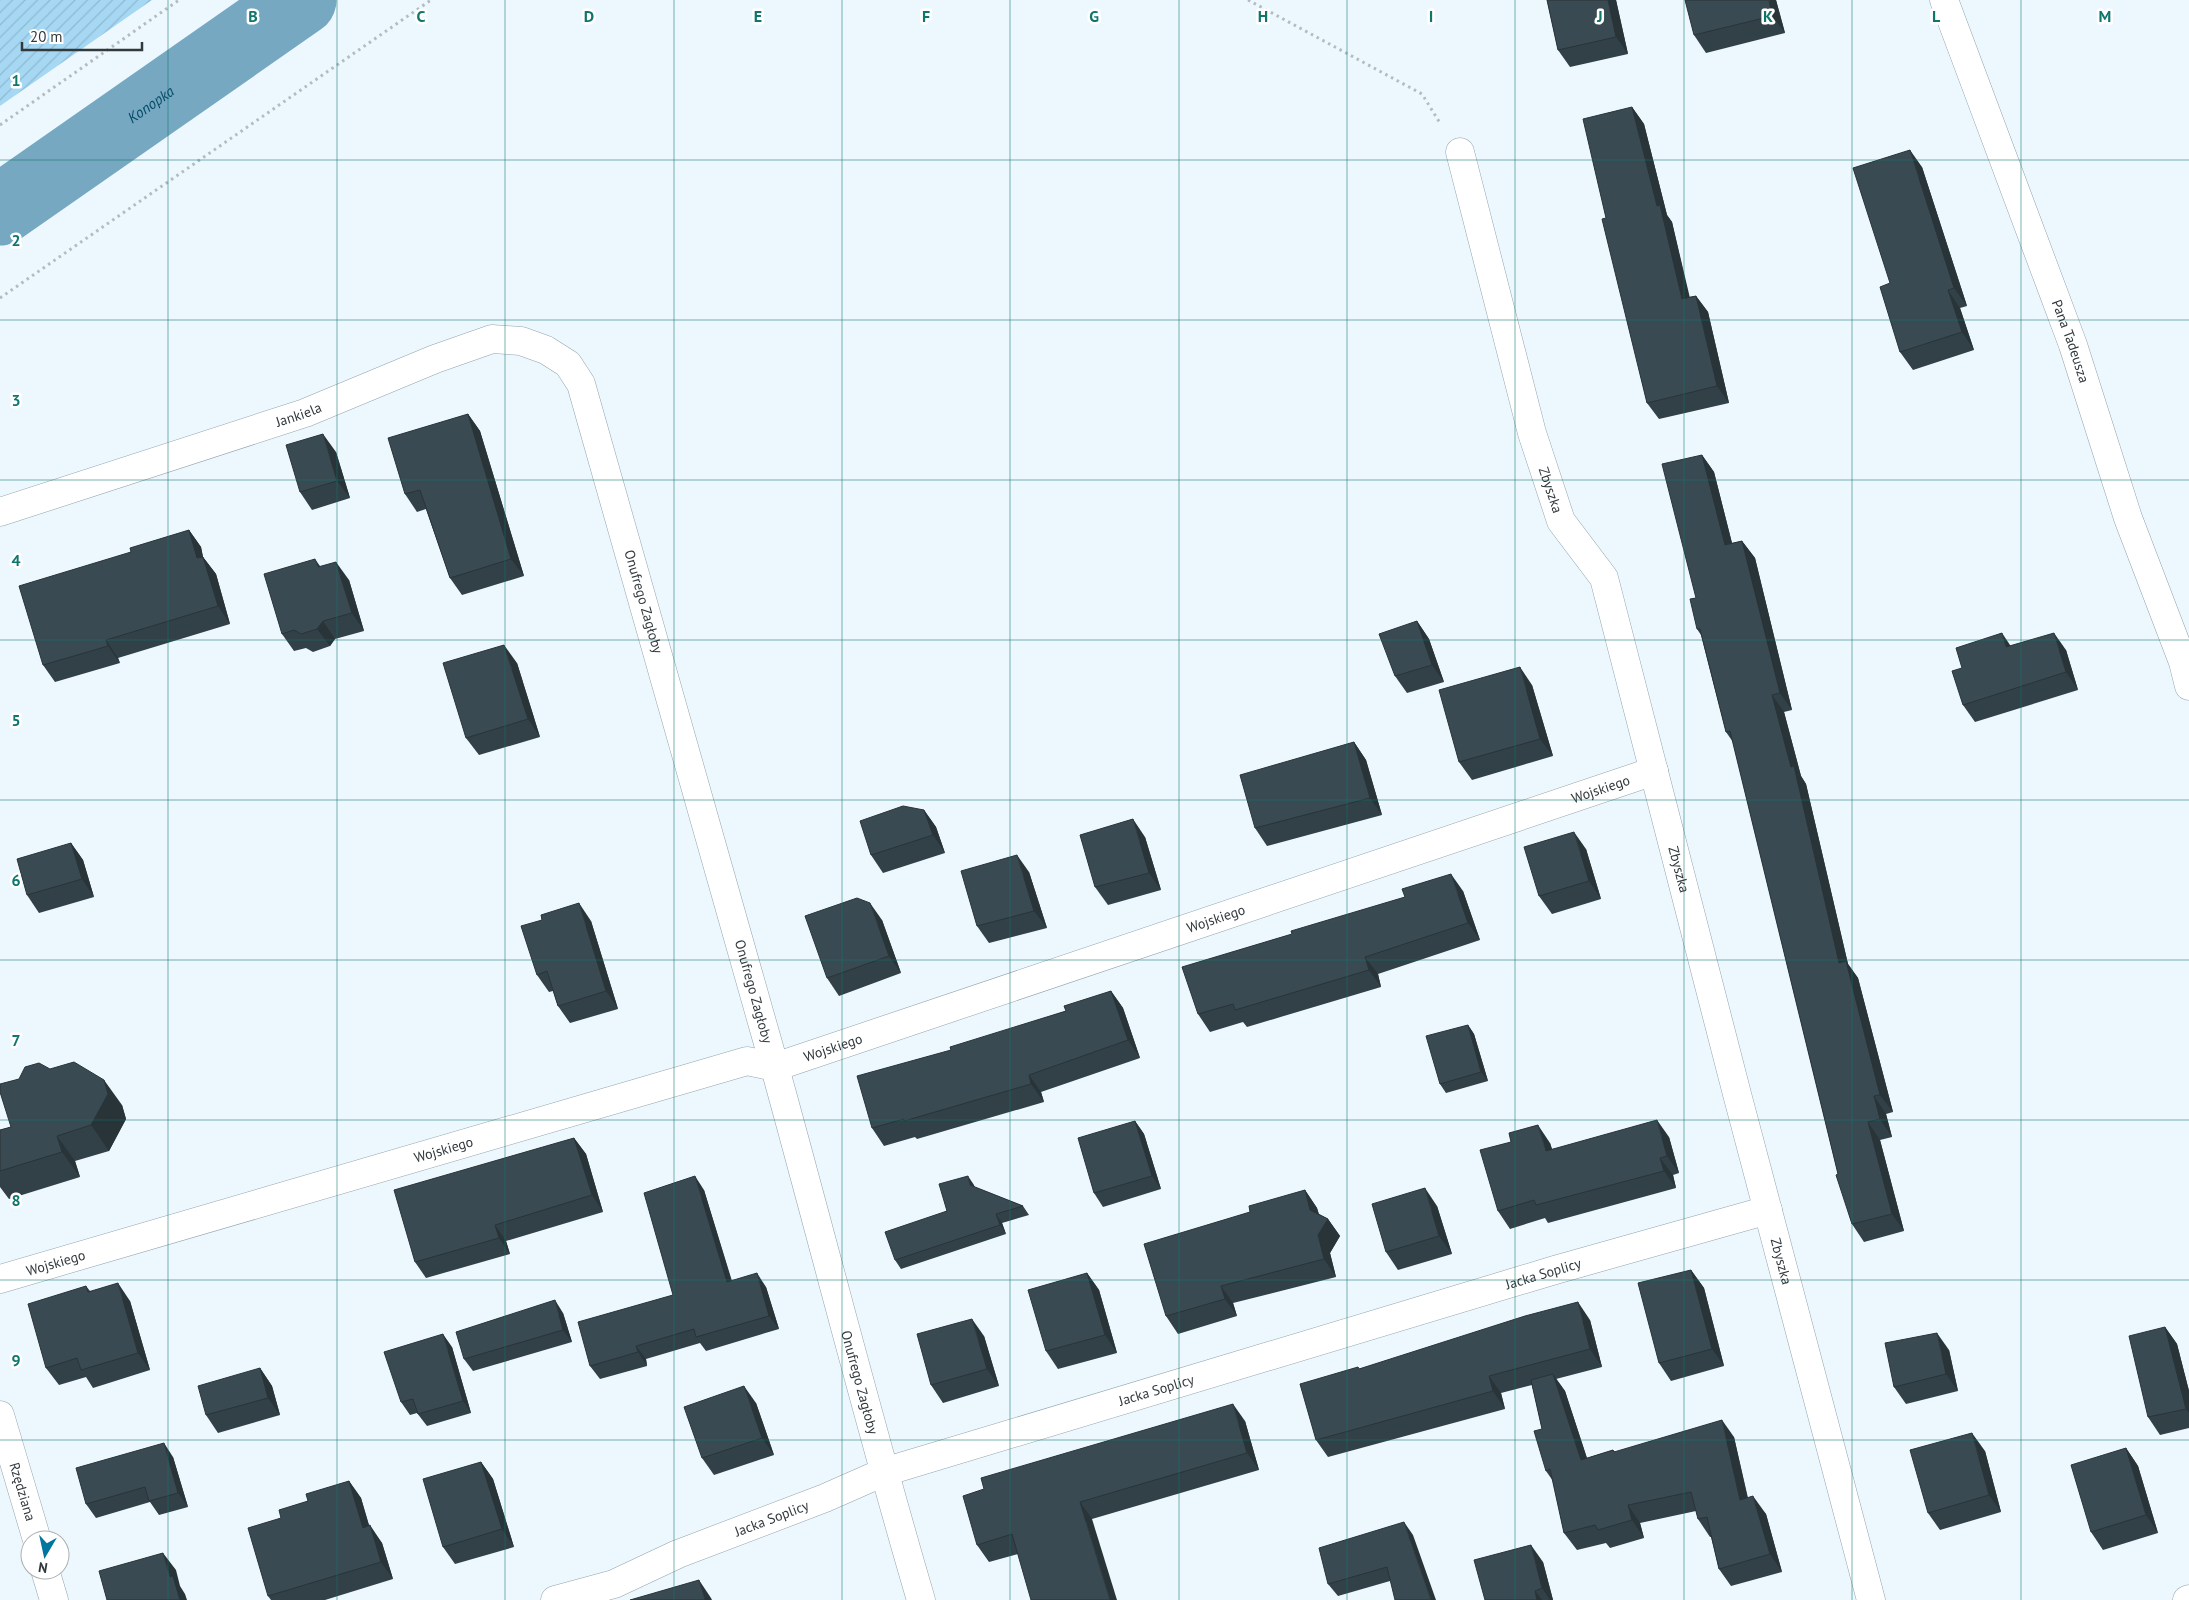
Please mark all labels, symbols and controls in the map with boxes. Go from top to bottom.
text: B [248,6,258,26]
text: C [417,6,426,26]
text: D [584,6,594,26]
text: E [754,6,762,26]
text: F [922,6,930,26]
text: G [1089,6,1099,26]
text: H [1258,6,1268,26]
text: I [1429,6,1433,26]
text: J [1596,6,1603,26]
text: K [1763,6,1773,26]
text: L [1932,6,1941,26]
text: M [2099,6,2111,26]
scale bar [22,20,142,52]
text: 20 m [30,27,63,46]
text: 1 [11,70,21,90]
water label: Konopka [124,81,178,127]
text: 2 [11,230,21,250]
street label: Pana Tadeusza [2048,297,2093,385]
text: 3 [11,390,21,410]
street label: Jankiela [272,398,324,431]
street label: Zbyszka [1535,465,1567,515]
street label: Onufrego Zagłoby [620,548,667,656]
text: 4 [11,550,21,570]
text: 5 [11,710,21,730]
street label: Wojskiego [1569,771,1632,807]
street label: Zbyszka [1664,844,1694,895]
text: 6 [11,870,21,890]
street label: Wojskiego [1184,900,1248,937]
street label: Onufrego Zagłoby [731,938,777,1046]
street label: Wojskiego [801,1029,865,1066]
text: 7 [11,1030,21,1050]
street label: Wojskiego [412,1132,475,1167]
text: 8 [11,1190,21,1210]
street label: Zbyszka [1767,1236,1796,1287]
street label: Wojskiego [24,1246,87,1280]
street label: Jacka Soplicy [1502,1254,1583,1294]
street label: Onufrego Zagłoby [837,1328,883,1437]
text: 9 [11,1350,21,1370]
street label: Jacka Soplicy [1116,1370,1197,1410]
street label: Rzędziana [6,1460,40,1523]
street label: Jacka Soplicy [731,1496,812,1541]
north arrow [20,1530,70,1580]
text: N [37,1558,49,1577]

